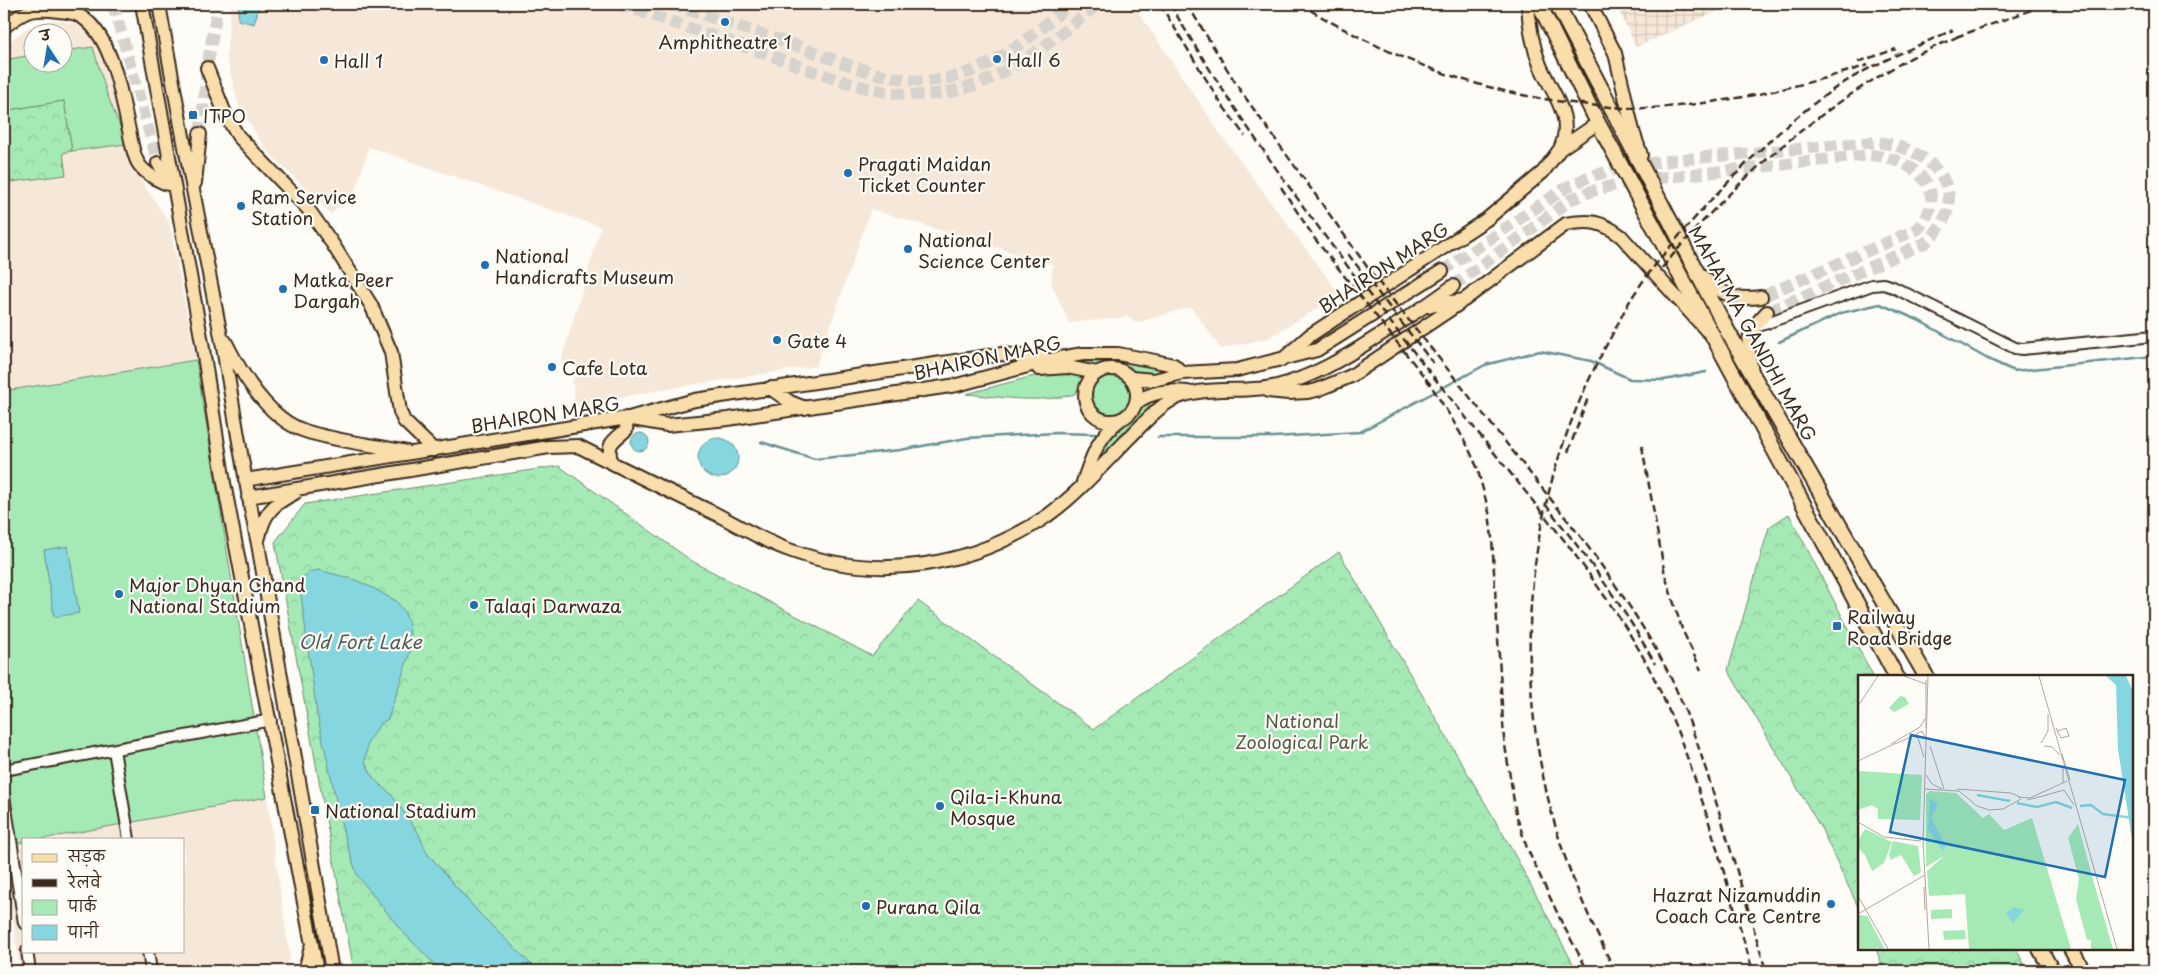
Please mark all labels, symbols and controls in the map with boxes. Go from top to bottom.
marker: Amphitheatre 1 [719,16,731,28]
north arrow [22,22,72,72]
text: उ [36,23,54,46]
place label: Amphitheatre 1 [658,28,792,55]
place label: Hall 6 [1007,46,1061,73]
place label: Hall 1 [334,47,383,74]
marker: Hall 6 [991,53,1003,65]
marker: Hall 1 [318,54,330,66]
place label: ITPO [203,102,246,129]
marker: ITPO [187,109,199,121]
place label: Pragati Maidan Ticket Counter [858,150,991,198]
marker: Pragati Maidan Ticket Counter [842,167,854,179]
place label: Ram Service Station [251,183,356,231]
marker: Ram Service Station [235,200,247,212]
street label: BHAIRON MARG [1313,215,1453,319]
street label: MAHATMA GANDHI MARG [1682,220,1824,446]
place label: National Science Center [918,226,1050,274]
place label: National Handicrafts Museum [495,242,674,290]
marker: National Science Center [902,243,914,255]
marker: National Handicrafts Museum [479,259,491,271]
place label: Matka Peer Dargah [293,266,394,314]
marker: Matka Peer Dargah [277,283,289,295]
place label: Gate 4 [787,327,847,354]
street label: BHAIRON MARG [911,328,1063,386]
marker: Gate 4 [771,334,783,346]
place label: Cafe Lota [562,354,648,381]
marker: Cafe Lota [546,361,558,373]
street label: BHAIRON MARG [469,389,621,439]
place label: Major Dhyan Chand National Stadium [129,571,305,619]
marker: Major Dhyan Chand National Stadium [113,588,125,600]
place label: Talaqi Darwaza [484,592,622,619]
marker: Talaqi Darwaza [468,599,480,611]
place label: Railway Road Bridge [1847,603,1952,651]
marker: Railway Road Bridge [1831,620,1843,632]
water label: Old Fort Lake [299,627,422,655]
inset map [1858,675,2133,950]
park label: National Zoological Park [1235,707,1369,755]
place label: Qila-i-Khuna Mosque [950,783,1063,831]
place label: National Stadium [325,797,477,824]
marker: Qila-i-Khuna Mosque [934,800,946,812]
marker: National Stadium [309,804,321,816]
legend [22,838,185,952]
text: सड़क [67,844,106,867]
text: रेलवे [66,869,102,893]
place label: Hazrat Nizamuddin Coach Care Centre [1653,881,1821,929]
place label: Purana Qila [876,893,981,920]
text: पार्क [67,894,98,917]
marker: Hazrat Nizamuddin Coach Care Centre [1825,898,1837,910]
marker: Purana Qila [860,900,872,912]
text: पानी [67,920,100,943]

